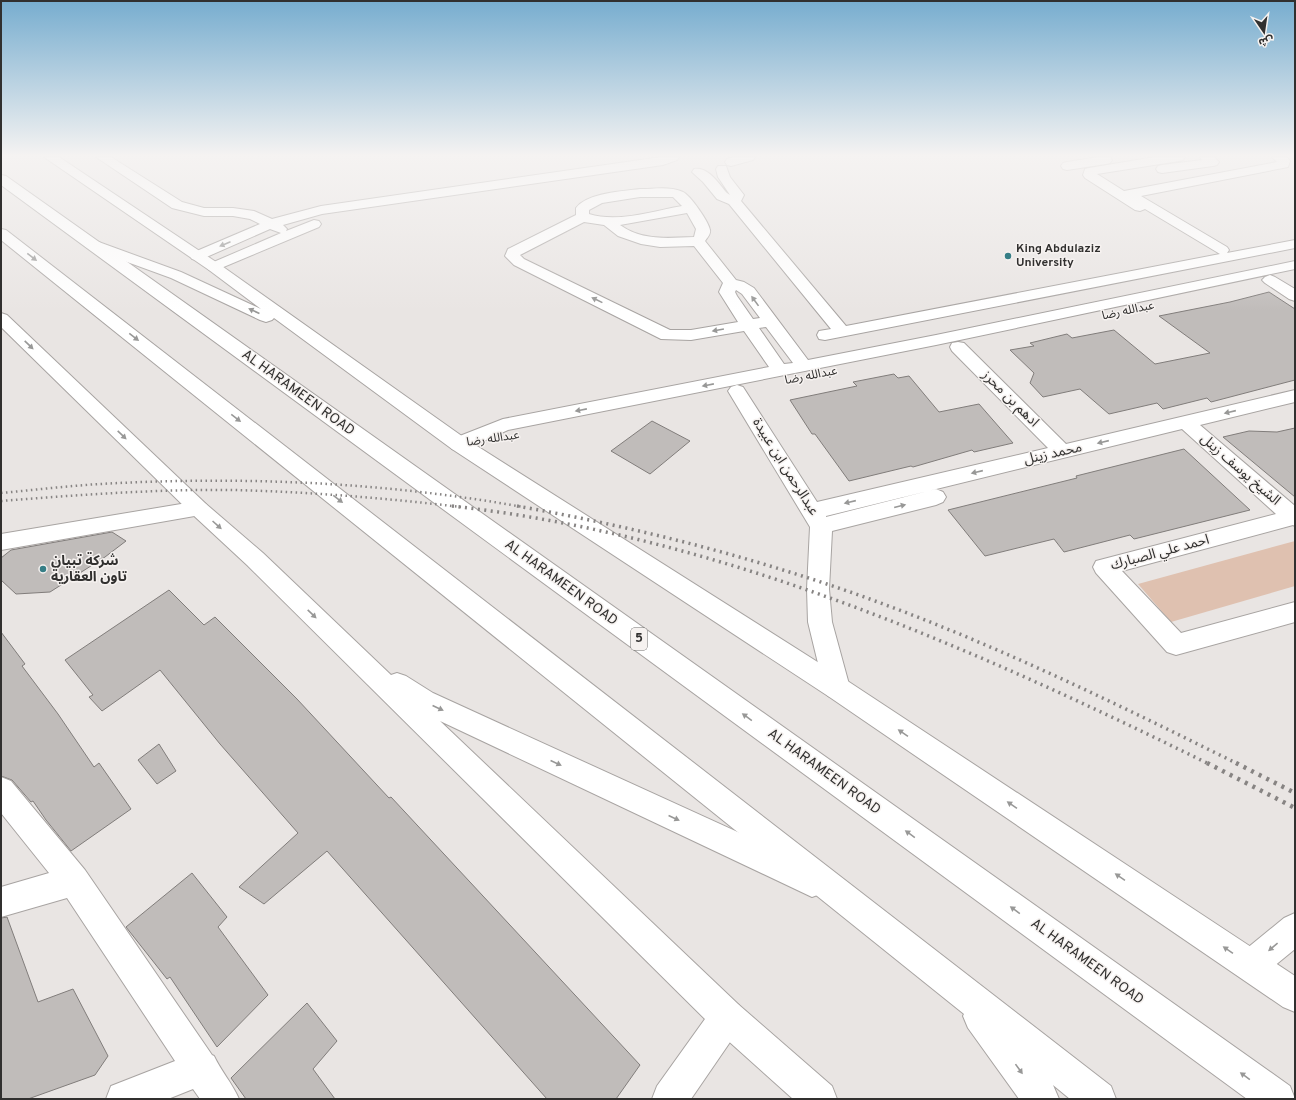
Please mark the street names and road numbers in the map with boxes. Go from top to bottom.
street label: عبدالله رضا [1100,298,1156,324]
street label: AL HARAMEEN ROAD [238,346,358,440]
street label: عبدالله رضا [783,363,839,389]
street label: ادهم بن محرز [977,366,1042,432]
street label: عبدالرحمن ابن عبيدة [748,415,822,519]
street label: عبدالله رضا [466,427,520,451]
street label: الشيخ يوسف زينل [1196,431,1284,510]
street label: محمد زينل [1022,439,1084,469]
street label: احمد علي الصبارك [1109,532,1212,576]
street label: AL HARAMEEN ROAD [501,536,621,630]
road number: 5 [631,628,647,650]
street label: AL HARAMEEN ROAD [764,725,884,819]
street label: AL HARAMEEN ROAD [1027,915,1147,1009]

